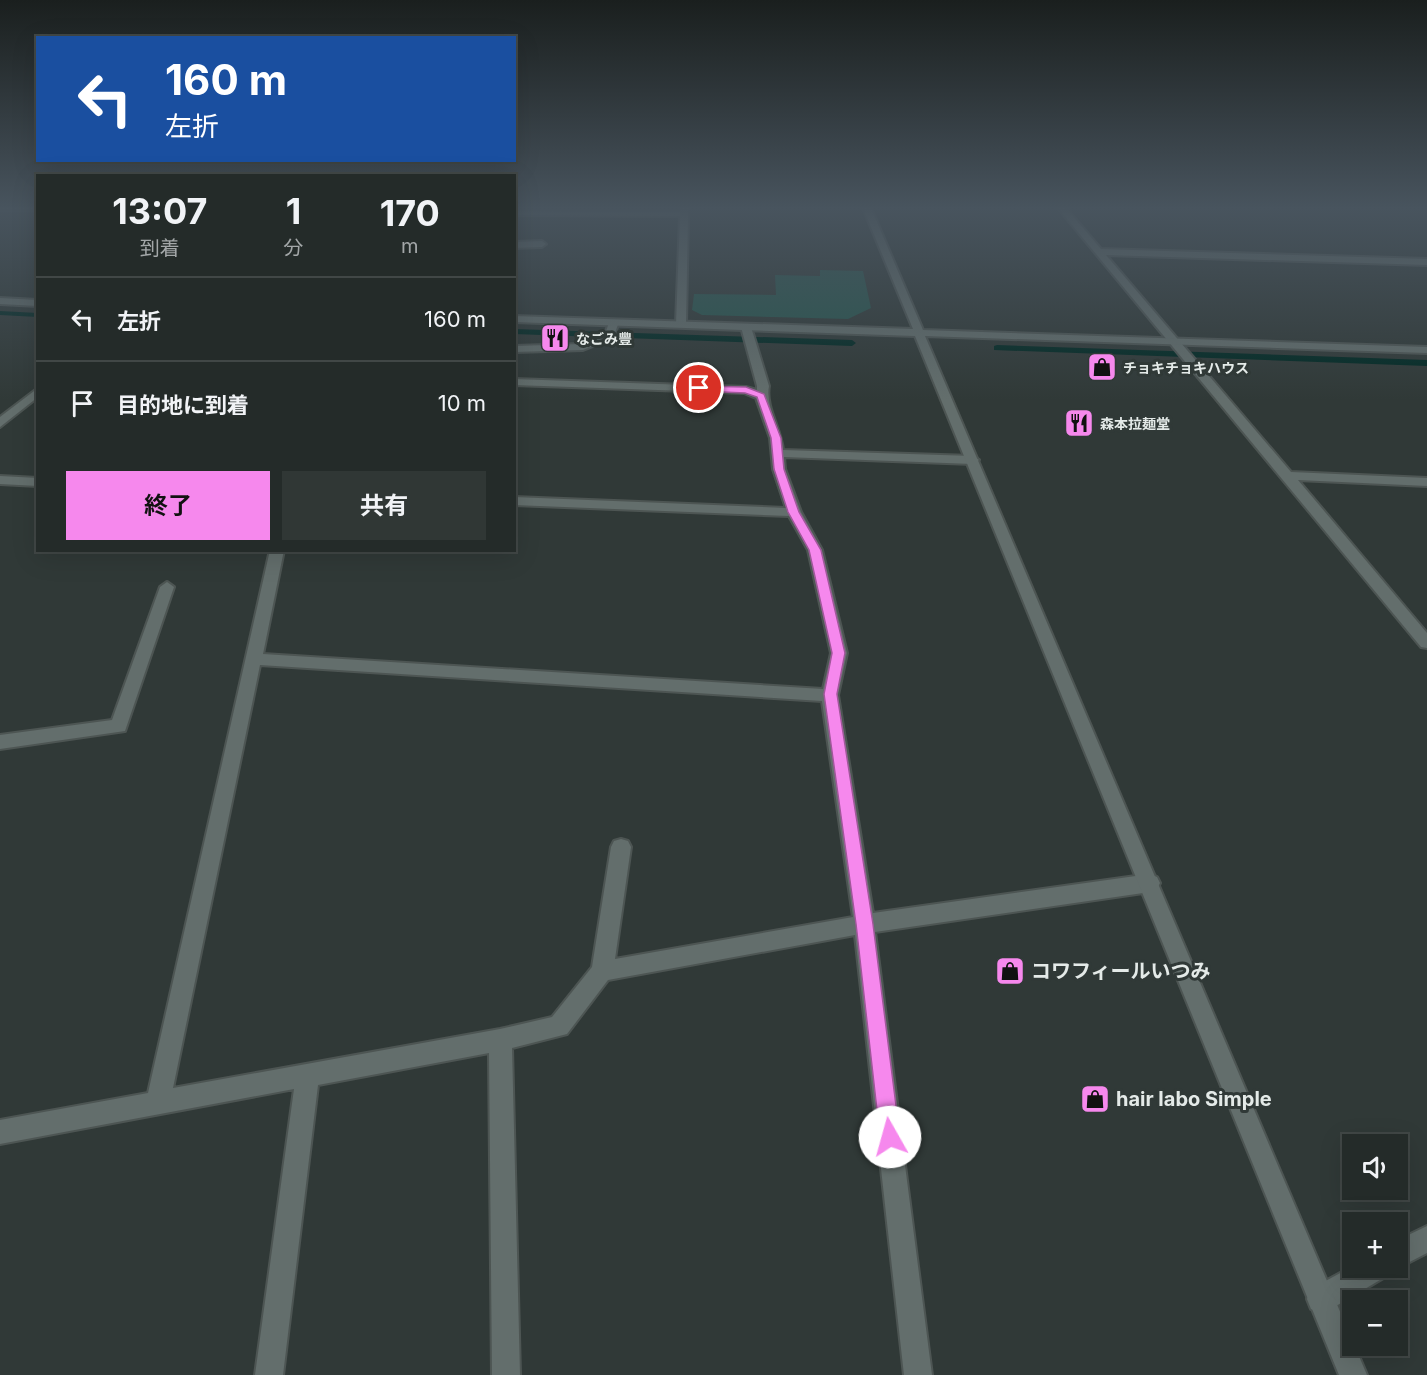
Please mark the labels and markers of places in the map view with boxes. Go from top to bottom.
restaurant icon: なごみ豐 [539,322,571,354]
place label: なごみ豐 [576,330,632,347]
shop icon: チョキチョキハウス [1086,351,1118,383]
place label: チョキチョキハウス [1123,359,1249,376]
pin [673,362,724,413]
restaurant icon: 森本拉麺堂 [1063,407,1095,439]
place label: 森本拉麺堂 [1100,415,1170,432]
shop icon: コワフィールいつみ [994,955,1026,987]
place label: コワフィールいつみ [1031,959,1211,983]
shop icon: hair labo Simple [1079,1083,1111,1115]
place label: hair labo Simple [1116,1087,1272,1111]

